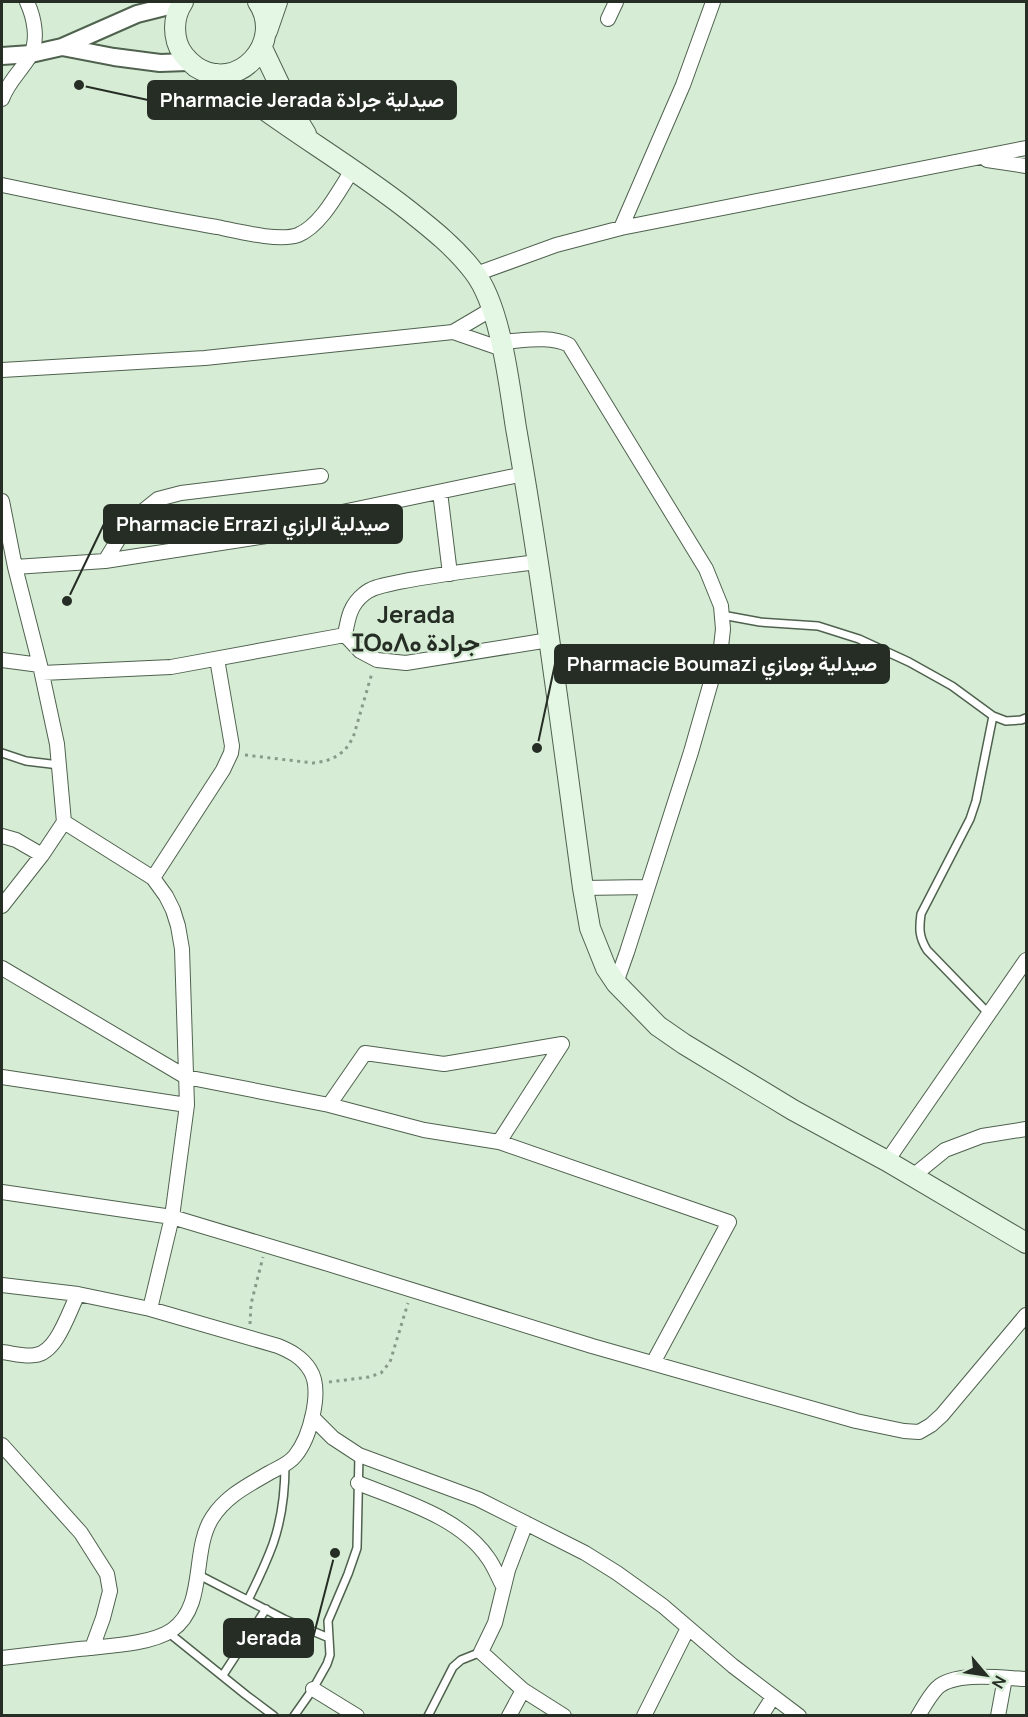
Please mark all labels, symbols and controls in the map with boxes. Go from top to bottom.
callout: Pharmacie Jerada صيدلية جرادة [148,81,456,119]
text: Pharmacie Jerada صيدلية جرادة [160,86,444,113]
callout: Pharmacie Errazi صيدلية الرازي [104,505,402,543]
text: Pharmacie Errazi صيدلية الرازي [116,510,390,541]
district label: Jerada ⵊⵔⴰⴷⴰ جرادة [352,597,480,658]
callout: Pharmacie Boumazi صيدلية بومازي [555,645,889,683]
text: Pharmacie Boumazi صيدلية بومازي [567,650,877,681]
callout: Jerada [224,1619,313,1657]
text: Jerada [236,1624,302,1651]
north arrow [956,1645,1016,1705]
text: N [987,1672,1012,1693]

